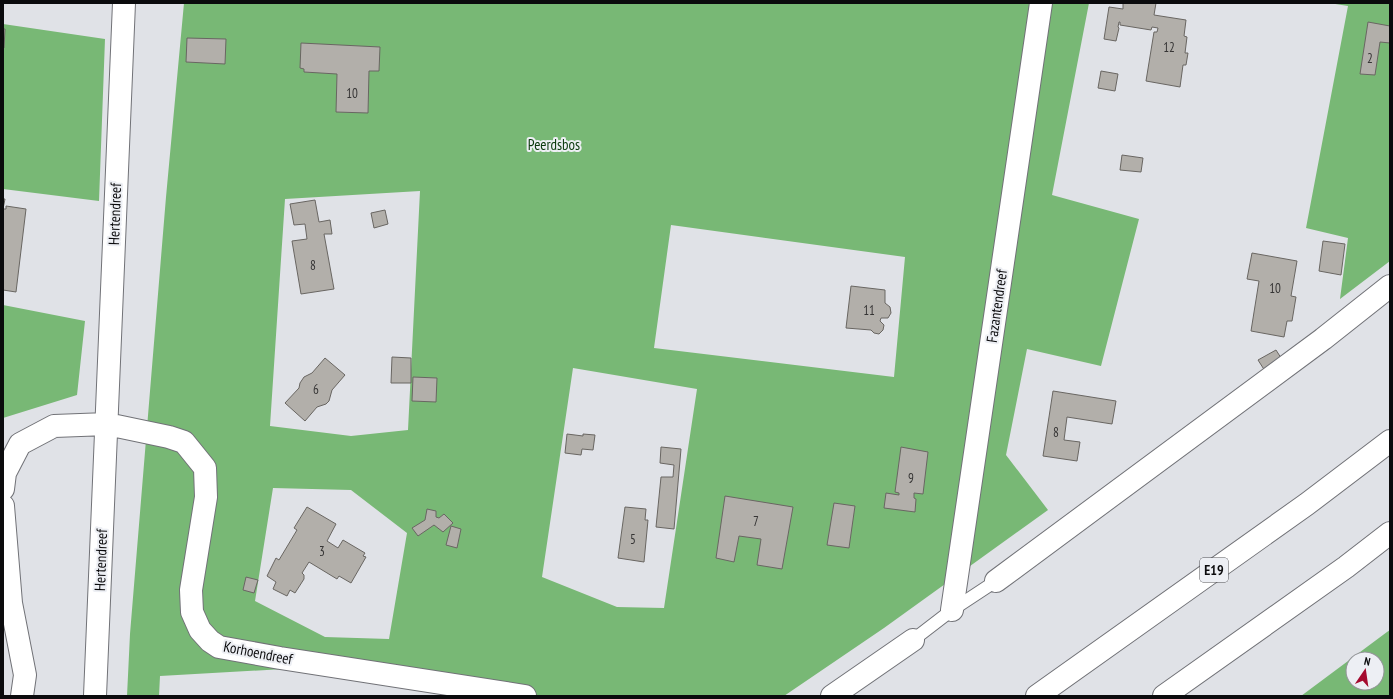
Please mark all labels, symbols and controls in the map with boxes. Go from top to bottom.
house number: 12 [1163,39,1175,56]
house number: 2 [1367,50,1373,67]
house number: 10 [346,85,358,102]
park label: Peerdsbos [528,135,580,154]
street label: Hertendreef [104,181,125,245]
house number: 8 [310,257,316,274]
street label: Fazantendreef [982,267,1011,344]
house number: 10 [1269,280,1281,297]
house number: 11 [863,302,875,319]
house number: 6 [313,381,319,398]
house number: 8 [1053,424,1059,441]
house number: 9 [908,470,914,487]
house number: 7 [753,513,759,530]
street label: Hertendreef [90,527,111,591]
house number: 5 [630,531,636,548]
house number: 3 [319,543,325,560]
road number: E19 [1200,558,1228,582]
street label: Korhoendreef [222,637,295,669]
north arrow [1345,651,1385,691]
text: N [1363,654,1372,669]

